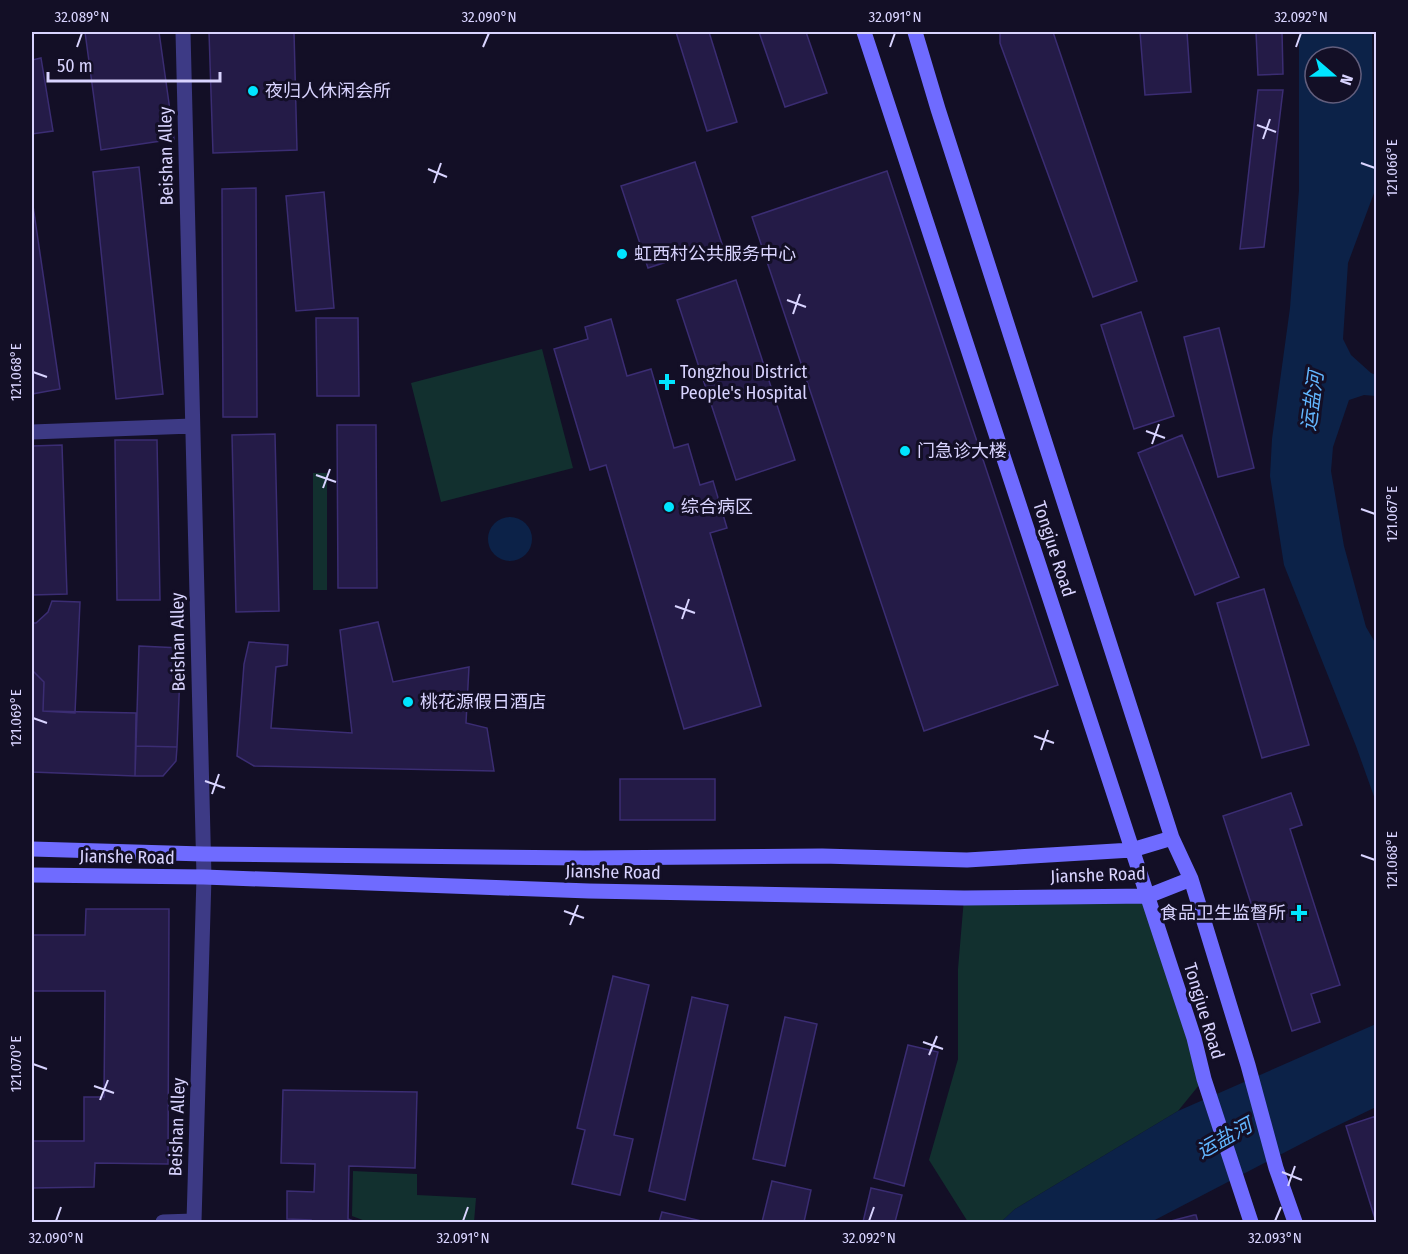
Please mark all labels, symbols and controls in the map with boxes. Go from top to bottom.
text: 32.089°N [55,8,109,26]
text: 32.090°N [461,8,517,26]
text: 32.091°N [869,8,921,26]
text: 32.092°N [1274,8,1328,26]
scale bar [48,45,220,83]
north arrow [1303,45,1363,105]
text: 50 m [57,55,93,77]
text: N [1336,72,1357,88]
place label: 夜归人休闲会所 [265,80,391,102]
marker: 夜归人休闲会所 [246,84,260,98]
street label: Beishan Alley [154,106,178,206]
text: 121.066°E [1383,139,1401,197]
place label: 虹西村公共服务中心 [634,243,796,265]
marker: 虹西村公共服务中心 [615,247,629,261]
text: 121.068°E [7,343,25,401]
place label: Tongzhou District People's Hospital [680,361,807,404]
water label: 运盐河 [1296,366,1329,432]
marker: Tongzhou District People's Hospital [658,373,676,391]
place label: 门急诊大楼 [917,440,1007,462]
marker: 门急诊大楼 [898,444,912,458]
text: 121.067°E [1383,486,1401,542]
place label: 综合病区 [681,496,753,518]
street label: Tongjue Road [1028,498,1080,600]
marker: 综合病区 [662,500,676,514]
street label: Beishan Alley [166,592,190,692]
text: 121.069°E [7,689,25,747]
place label: 桃花源假日酒店 [420,691,546,713]
marker: 桃花源假日酒店 [401,695,415,709]
text: 121.068°E [1383,831,1401,889]
street label: Jianshe Road [79,845,175,869]
street label: Jianshe Road [565,860,661,884]
street label: Jianshe Road [1050,862,1146,888]
place label: 食品卫生监督所 [1160,902,1286,924]
marker: 食品卫生监督所 [1290,904,1308,922]
street label: Tongjue Road [1179,960,1229,1062]
text: 121.070°E [7,1036,25,1092]
street label: Beishan Alley [164,1077,190,1177]
water label: 运盐河 [1192,1111,1260,1163]
text: 32.090°N [28,1229,84,1247]
text: 32.091°N [437,1229,489,1247]
text: 32.092°N [842,1229,896,1247]
text: 32.093°N [1248,1229,1302,1247]

